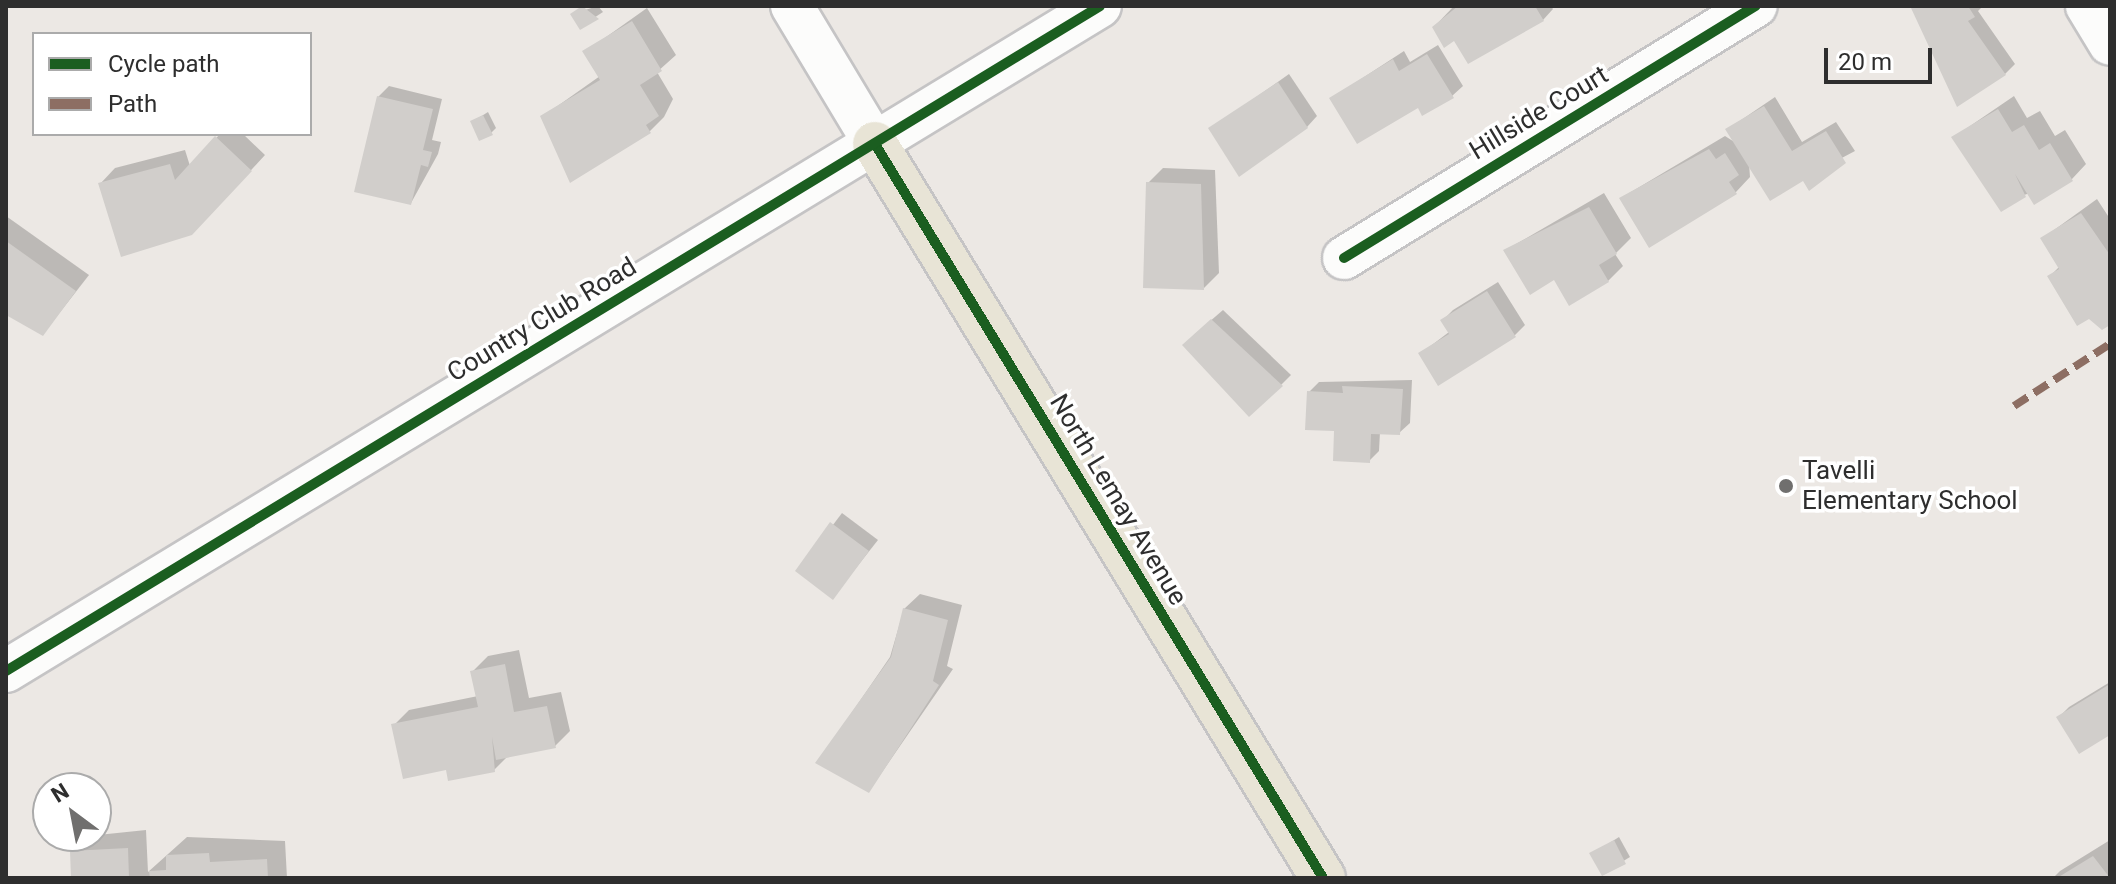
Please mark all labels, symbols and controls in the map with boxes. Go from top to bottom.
legend [32,32,312,136]
scale bar [1828,32,1936,82]
text: 20 m [1838,48,1892,76]
text: Cycle path [108,50,220,78]
street label: Hillside Court [1464,59,1614,167]
text: Path [108,90,157,118]
street label: Country Club Road [442,251,642,389]
street label: North Lemay Avenue [1043,389,1193,611]
place label: Tavelli Elementary School [1802,455,2018,516]
marker: Tavelli Elementary School [1777,477,1795,495]
north arrow [32,772,112,852]
text: N [47,778,73,808]

